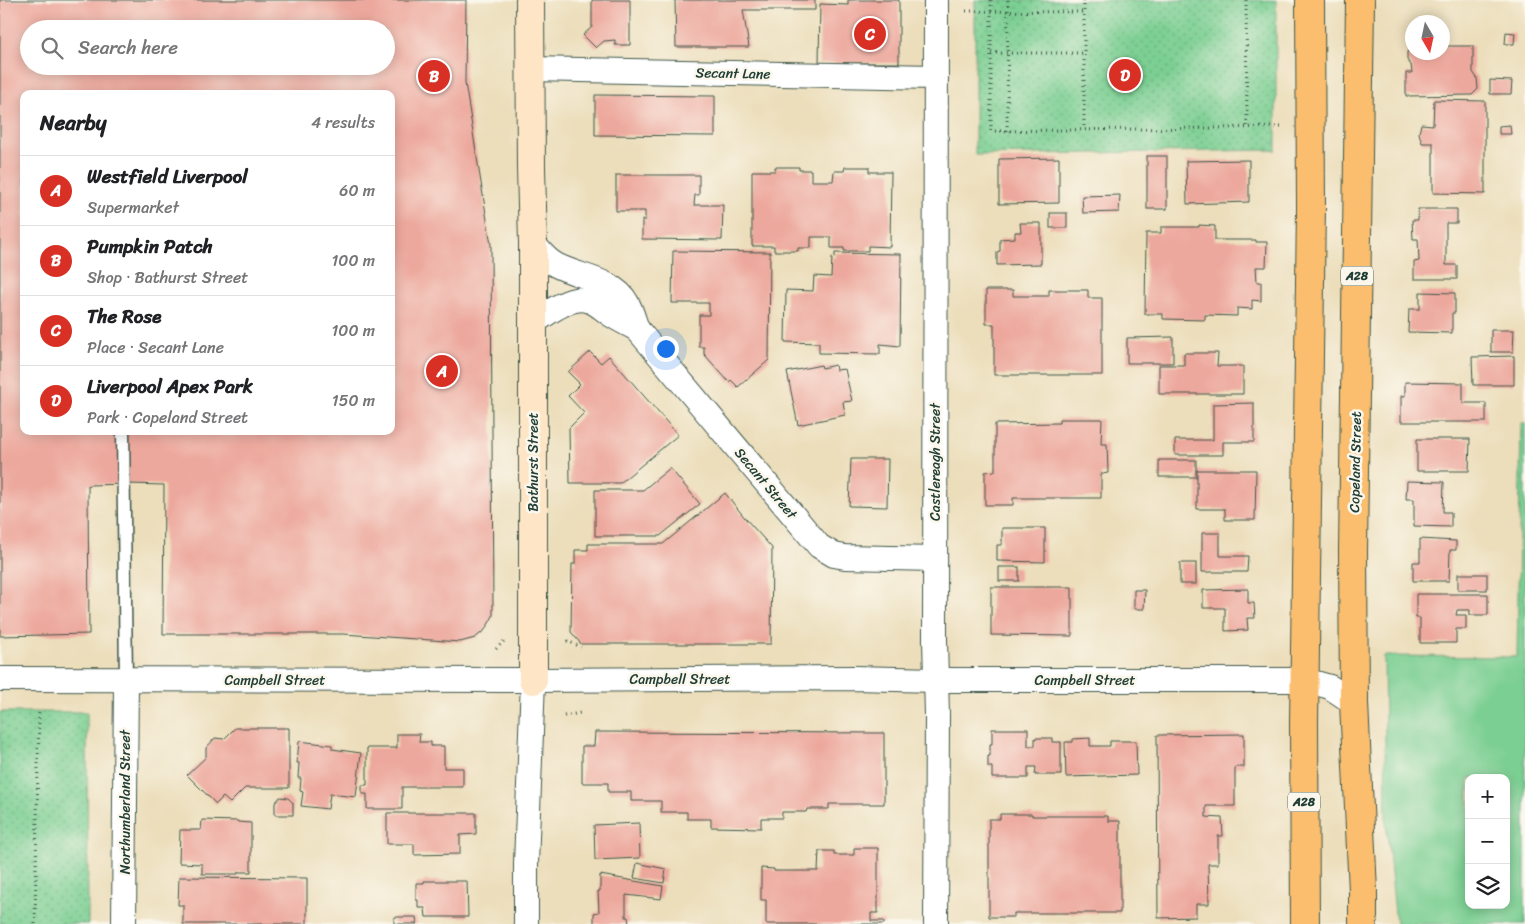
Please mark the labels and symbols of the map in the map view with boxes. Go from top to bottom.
pin: C [854,15,886,53]
north arrow [1405,15,1450,60]
pin: D [1109,56,1141,94]
pin: B [418,57,450,95]
street label: Secant Lane [695,60,771,87]
road number: A28 [1341,266,1373,286]
your location [653,336,679,362]
pin: A [426,352,458,390]
street label: Castlereagh Street [923,402,948,521]
street label: Copeland Street [1342,411,1369,513]
street label: Bathurst Street [521,412,546,512]
street label: Secant Street [728,442,804,526]
street label: Campbell Street [630,667,730,692]
street label: Campbell Street [225,668,325,693]
street label: Campbell Street [1035,668,1135,693]
street label: Northumberland Street [113,728,138,874]
road number: A28 [1288,792,1320,812]

